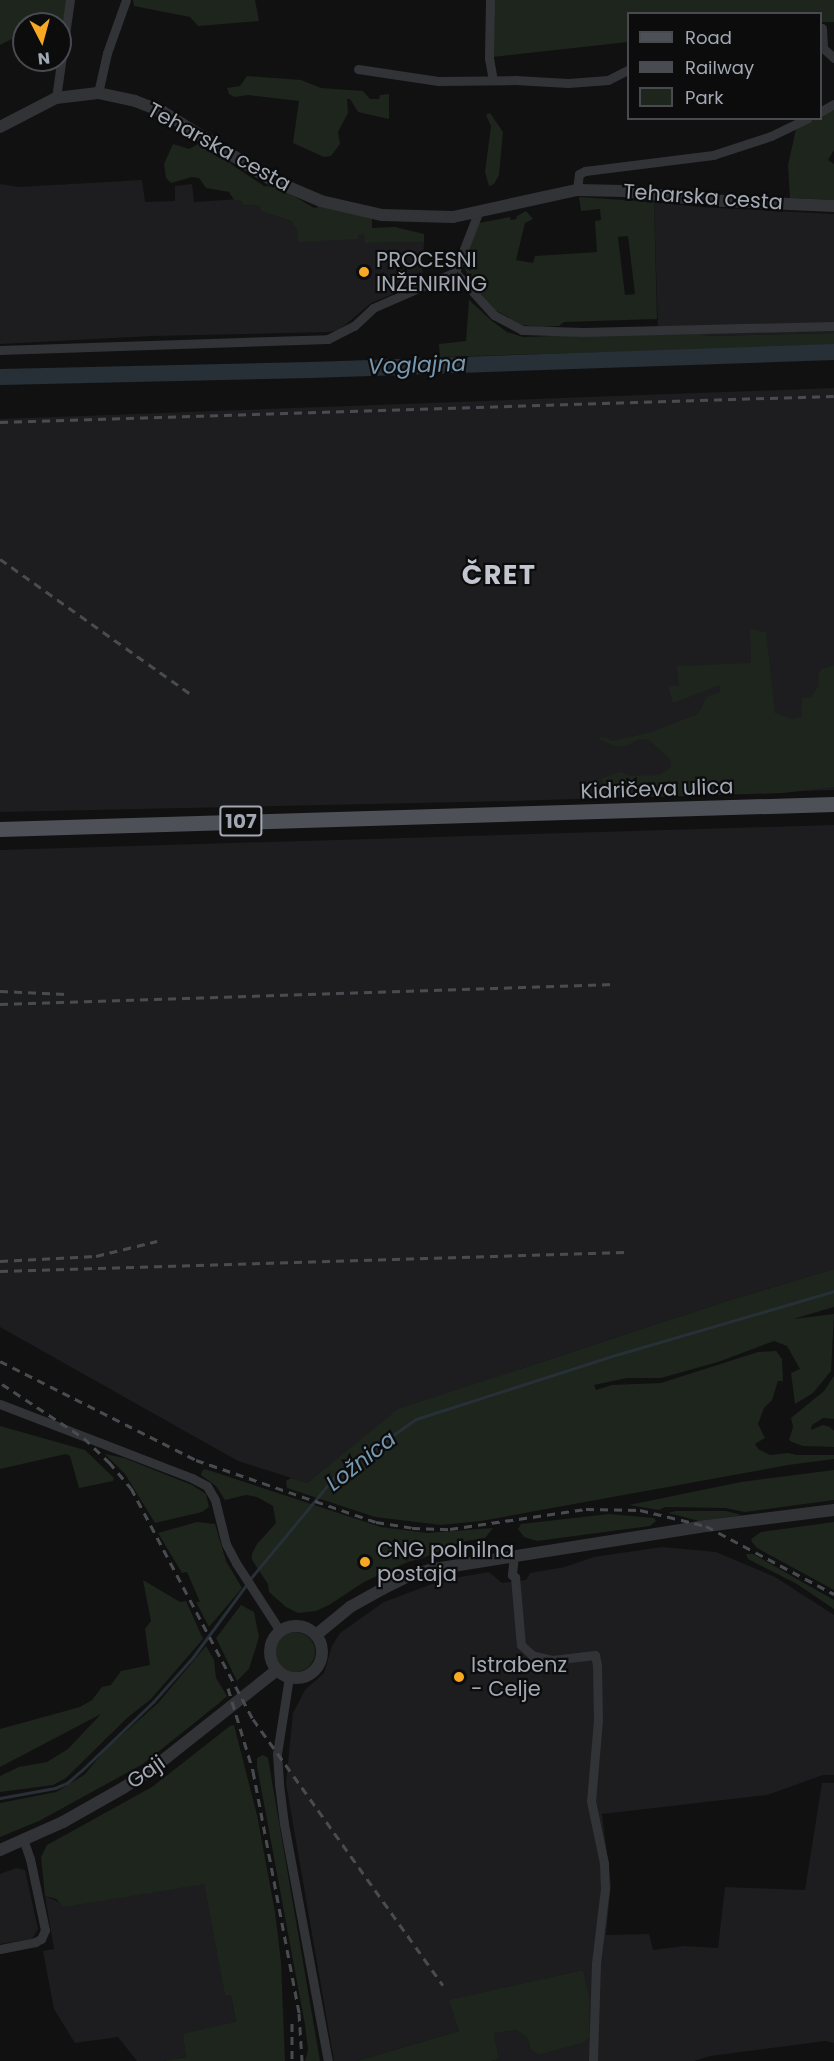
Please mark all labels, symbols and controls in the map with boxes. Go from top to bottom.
north arrow [12,12,72,72]
legend [627,12,822,120]
text: Road [685,25,732,50]
text: N [37,46,51,70]
text: Railway [685,55,754,80]
text: Park [685,85,724,110]
street label: Teharska cesta [143,97,295,197]
street label: Teharska cesta [622,179,784,215]
place label: PROCESNI INŽENIRING [376,247,487,297]
marker: PROCESNI INŽENIRING [357,265,371,279]
water label: Voglajna [367,350,467,380]
district label: ČRET [462,559,536,591]
street label: Kidričeva ulica [580,774,734,804]
road number: 107 [218,804,264,838]
water label: Ložnica [321,1426,401,1496]
place label: CNG polnilna postaja [377,1537,514,1587]
marker: CNG polnilna postaja [358,1555,372,1569]
place label: Istrabenz - Celje [471,1652,567,1702]
marker: Istrabenz - Celje [452,1670,466,1684]
street label: Gaji [122,1750,170,1794]

